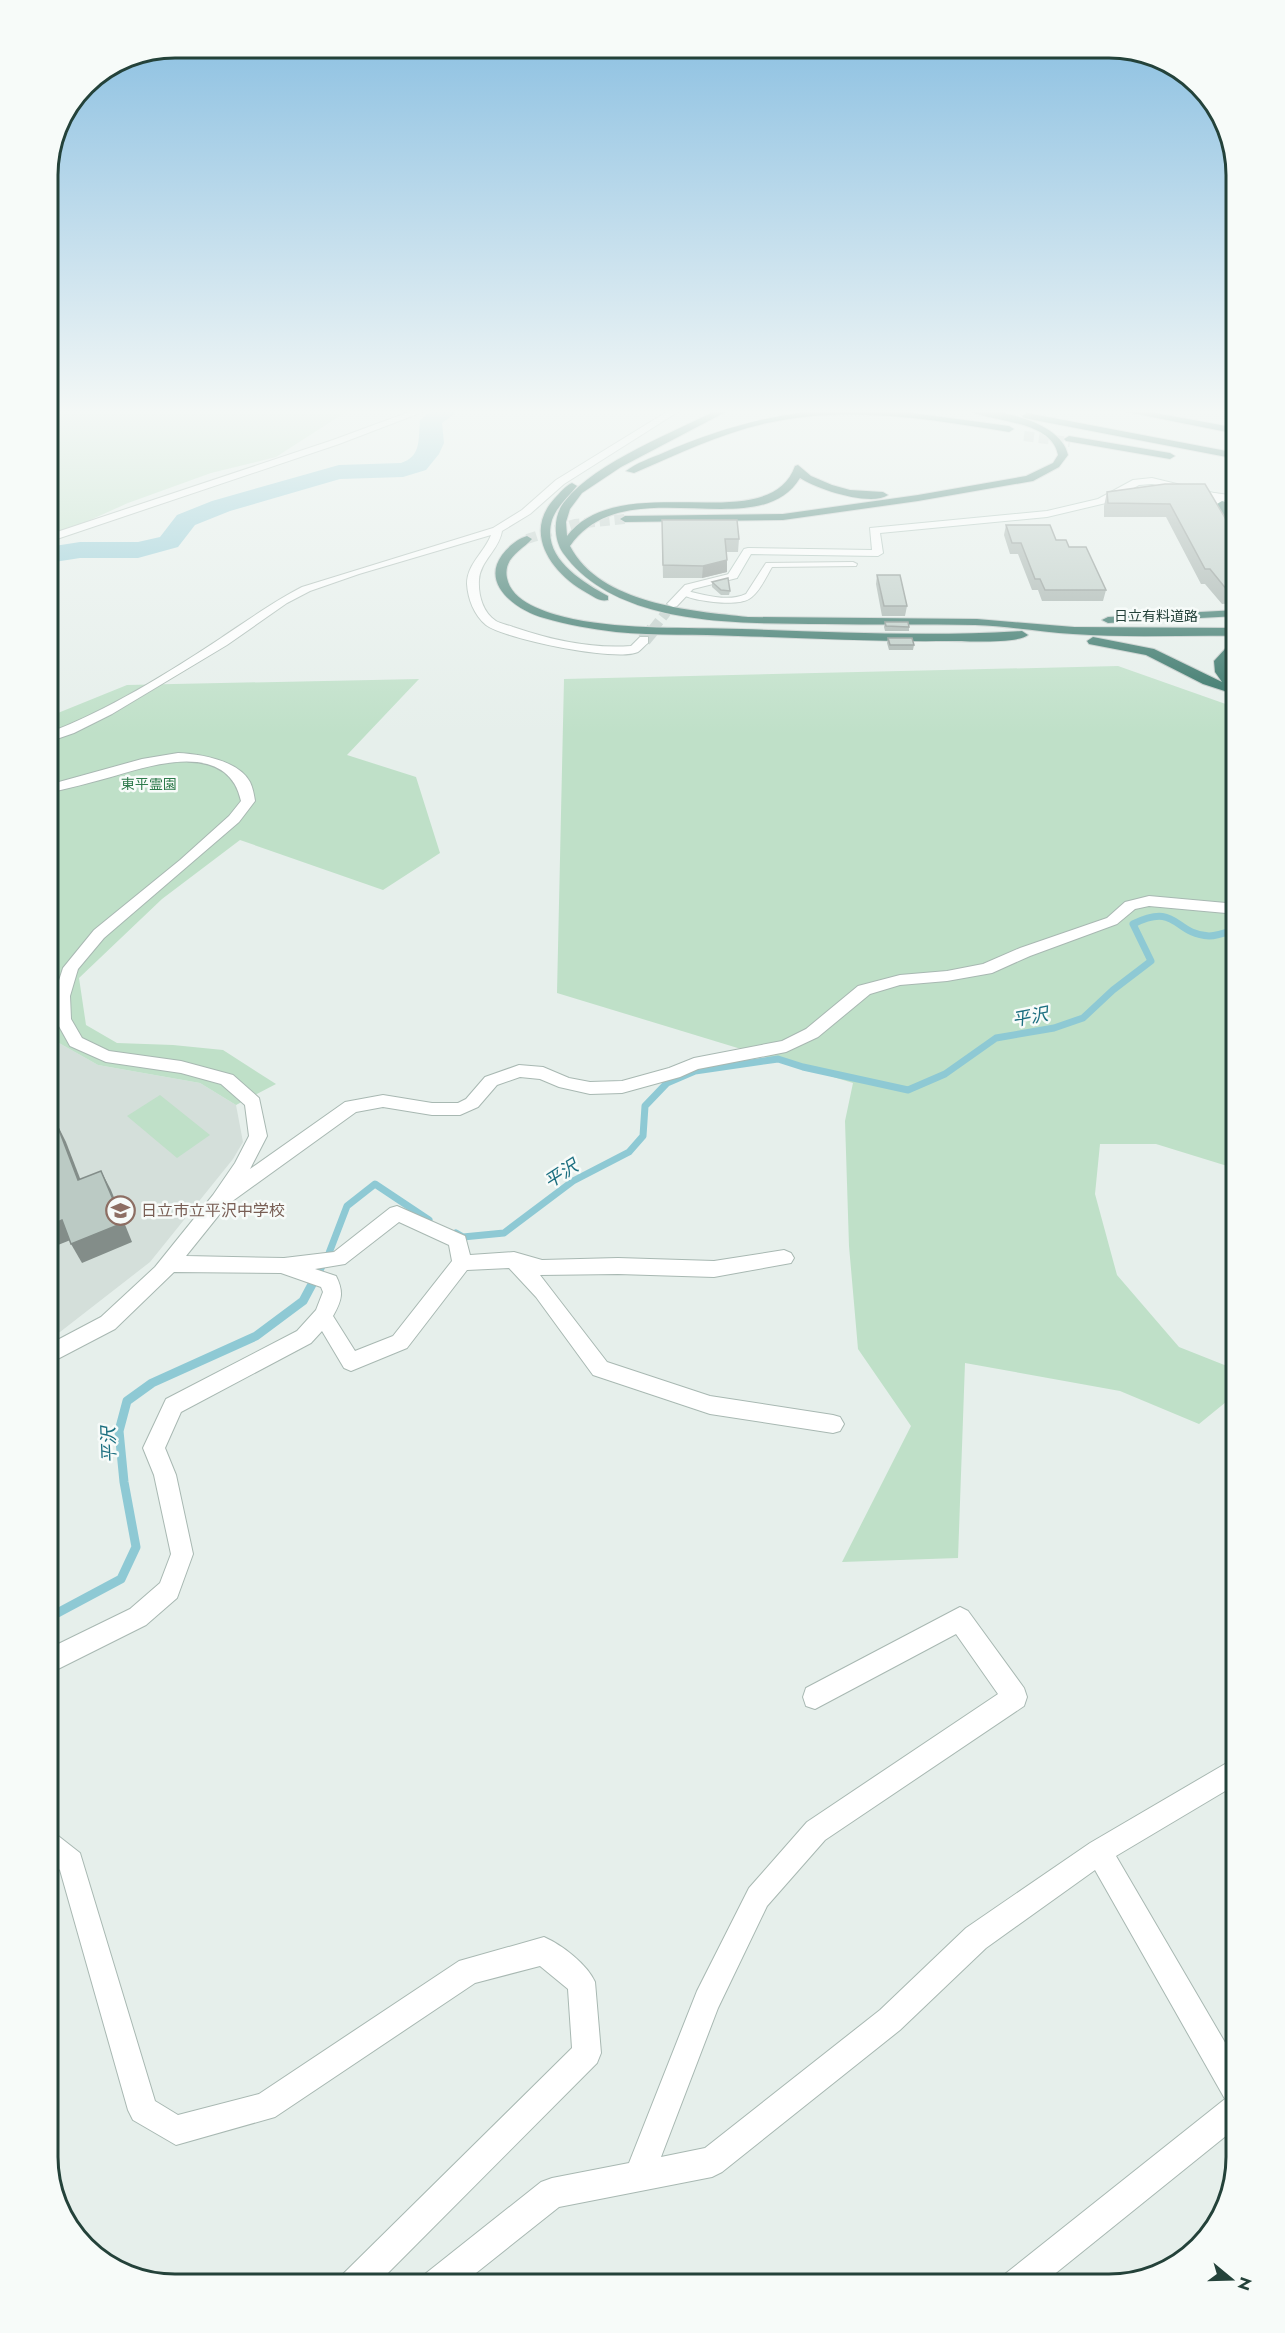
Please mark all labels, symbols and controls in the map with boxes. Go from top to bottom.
street label: 日立有料道路 [1114,606,1198,626]
park label: 東平霊園 [121,774,177,794]
water label: 平沢 [1010,1000,1052,1033]
water label: 平沢 [539,1152,585,1195]
school or university icon: 日立市立平沢中学校 [104,1194,136,1226]
place label: 日立市立平沢中学校 [141,1199,285,1222]
water label: 平沢 [95,1425,123,1463]
north arrow [1201,2249,1261,2309]
text: N [1232,2274,1258,2293]

